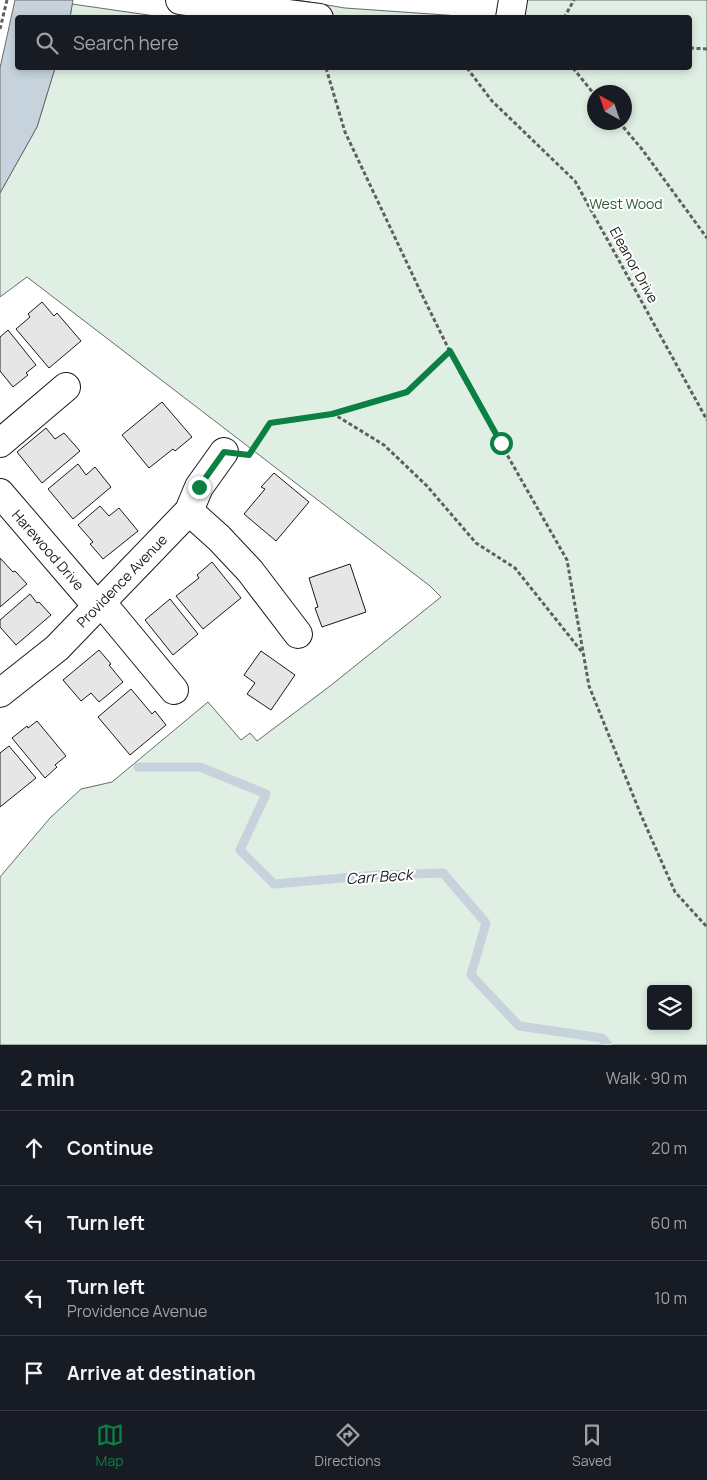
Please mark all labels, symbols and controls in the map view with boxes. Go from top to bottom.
search box [15,15,692,70]
icon: search [33,29,61,57]
text: Search here [73,30,179,56]
north arrow [587,85,632,130]
park label: West Wood [589,194,663,213]
street label: Eleanor Drive [606,223,663,306]
route start [490,432,513,455]
route end [188,476,211,499]
street label: Harewood Drive [8,505,89,594]
street label: Providence Avenue [72,530,171,631]
water label: Carr Beck [345,864,415,889]
map controls [647,985,692,1030]
button: layers [647,985,692,1030]
text: 2 min [20,1064,75,1092]
text: Walk · 90 m [606,1067,687,1089]
icon: ahead [20,1134,48,1162]
text: Continue [67,1135,153,1161]
text: 20 m [651,1137,687,1159]
icon: left [20,1209,48,1237]
text: Turn left [67,1210,145,1236]
text: 60 m [651,1212,687,1234]
text: Turn left [67,1274,145,1300]
icon: left [20,1284,48,1312]
text: 10 m [654,1287,687,1309]
text: Providence Avenue [67,1300,207,1322]
icon: arrive [20,1359,48,1387]
text: Arrive at destination [67,1360,256,1386]
tab: Map [96,1421,124,1470]
tab: Directions [315,1421,381,1470]
tab: Saved [572,1421,611,1470]

